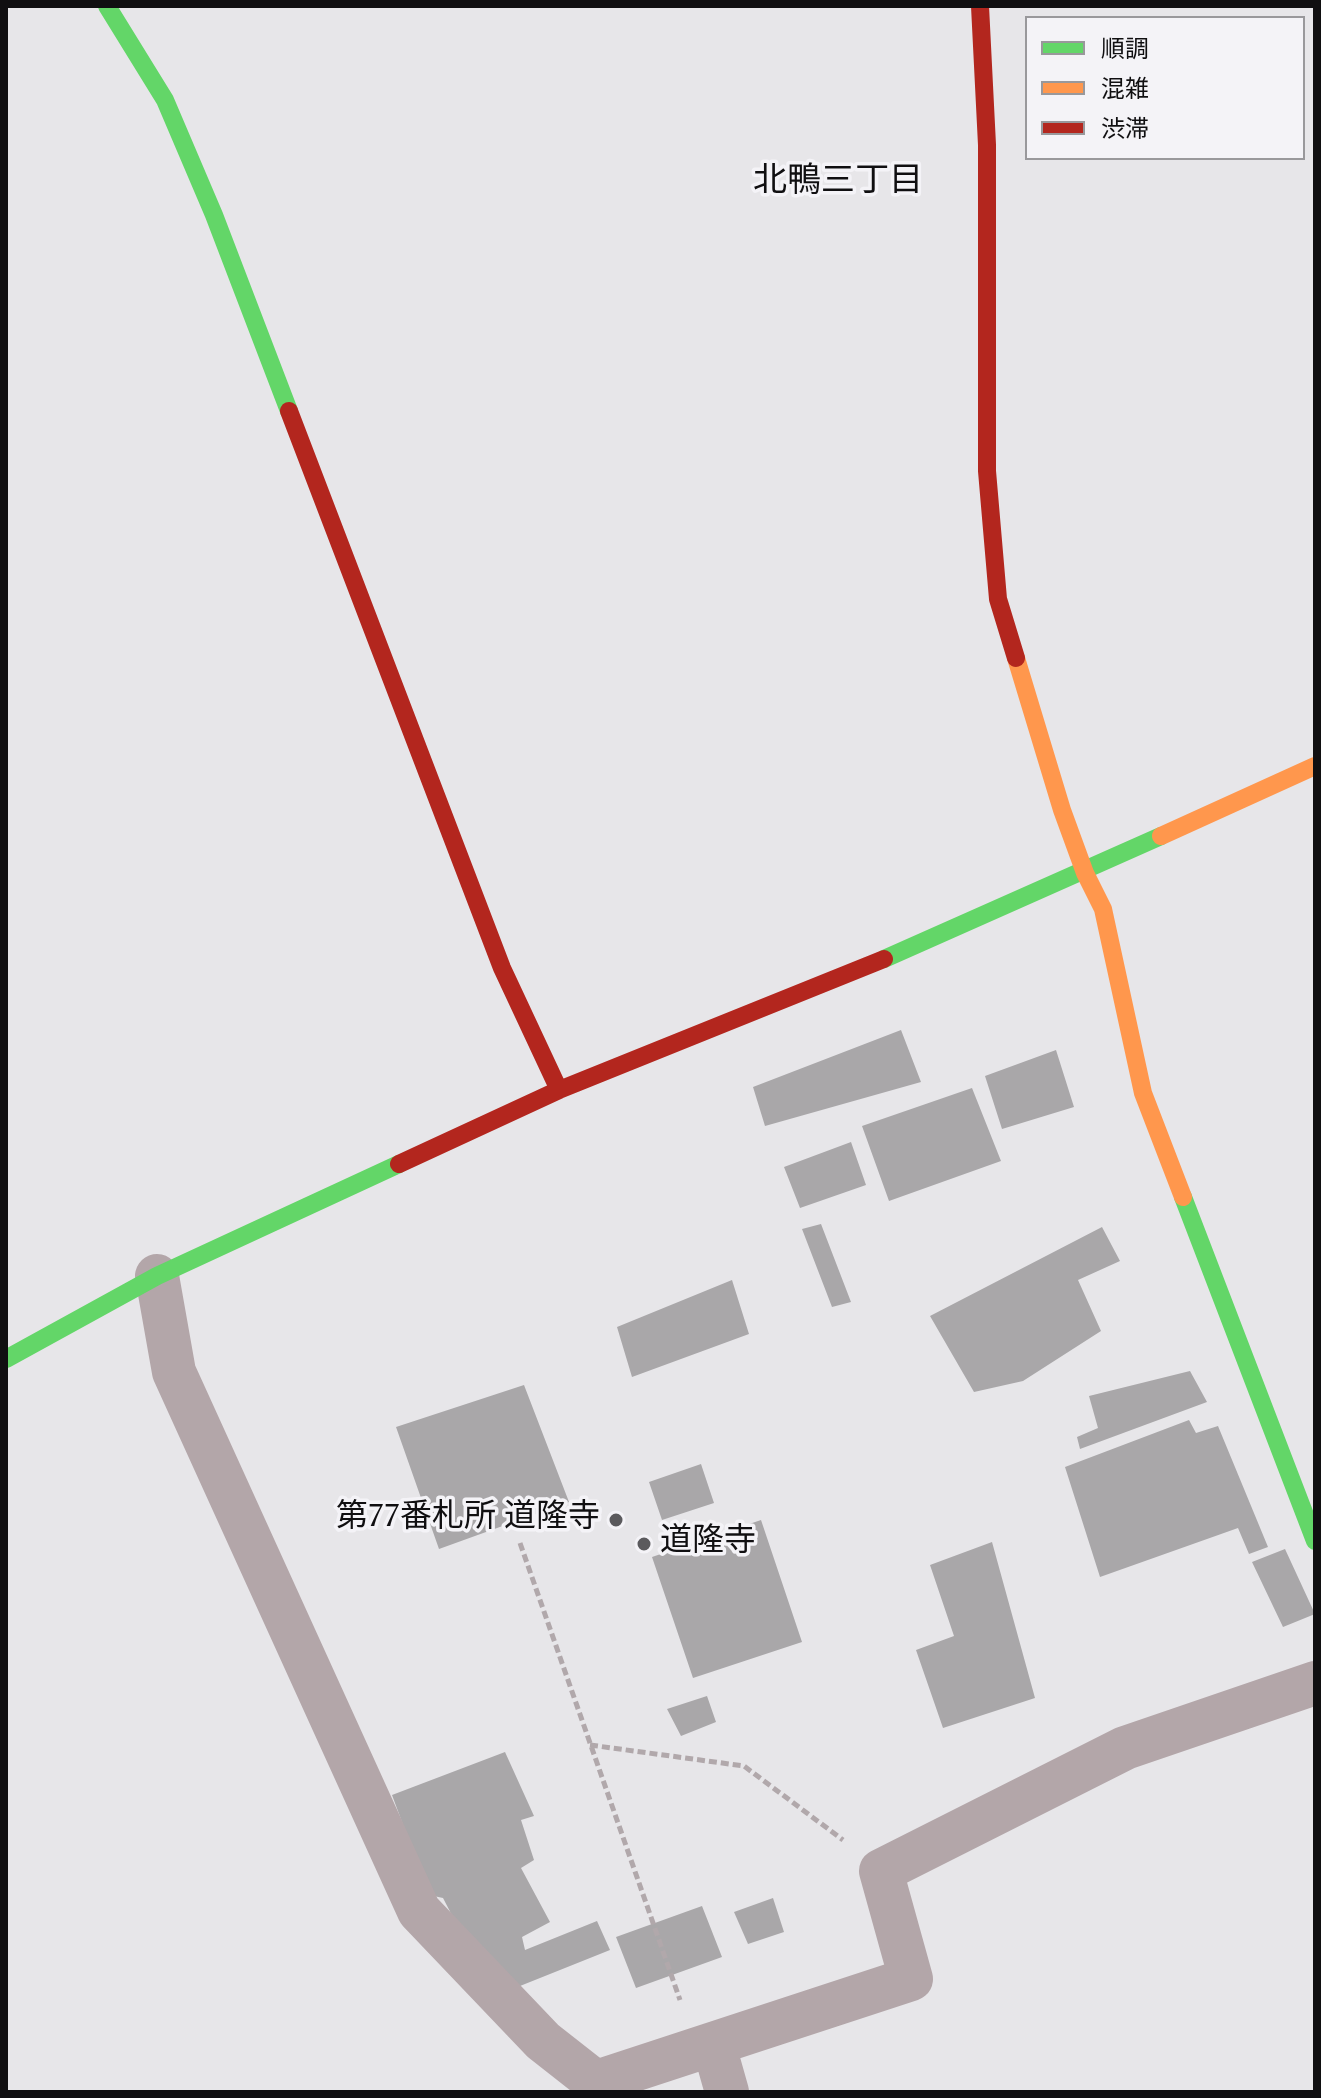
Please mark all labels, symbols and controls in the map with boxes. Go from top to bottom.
legend [1025,16,1305,160]
text: 順調 [1101,32,1149,68]
text: 混雑 [1101,72,1149,108]
text: 渋滞 [1101,112,1149,148]
district label: 北鴨三丁目 [753,164,923,204]
place label: 第77番札所 道隆寺 [336,1501,600,1539]
marker: 第77番札所 道隆寺 [607,1511,625,1529]
place label: 道隆寺 [660,1525,756,1563]
marker: 道隆寺 [635,1535,653,1553]

